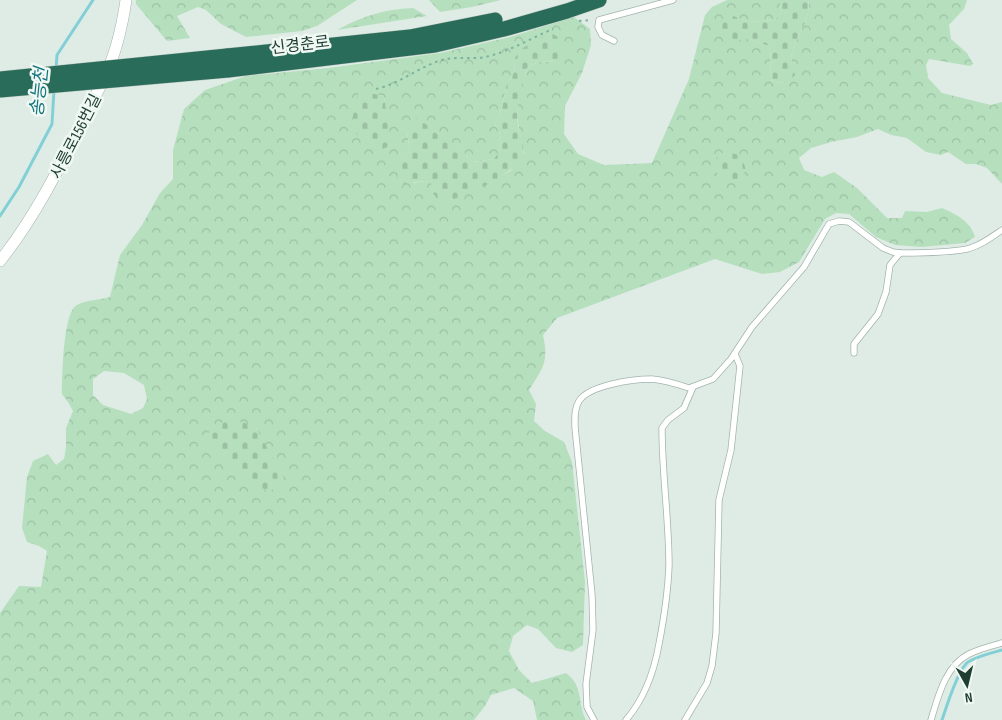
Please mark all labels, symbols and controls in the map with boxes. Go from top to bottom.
street label: 신경춘로 [270,32,331,59]
water label: 송능천 [26,64,53,118]
street label: 사릉로156번길 [47,91,106,182]
north arrow [942,660,992,710]
text: N [964,688,974,706]

